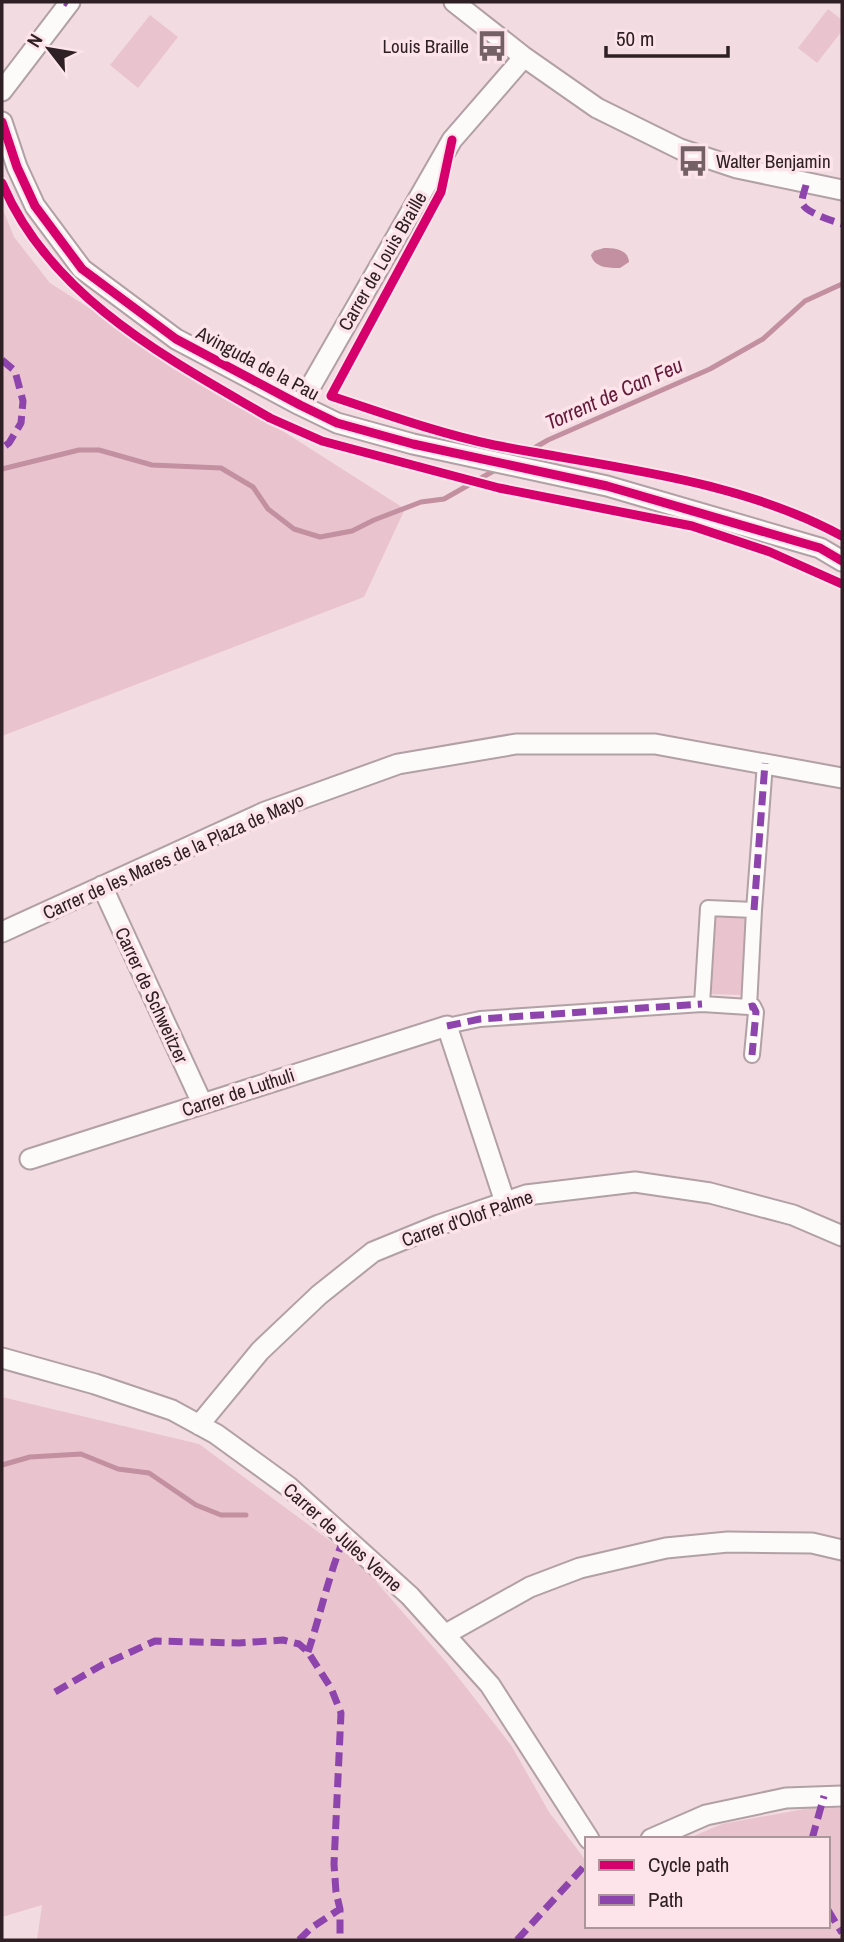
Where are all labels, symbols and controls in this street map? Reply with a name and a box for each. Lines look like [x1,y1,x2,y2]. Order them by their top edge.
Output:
north arrow [14,14,84,84]
scale bar [606,14,728,58]
text: 50 m [616,24,654,53]
text: N [20,29,48,52]
bus stop icon: Louis Braille [475,29,509,63]
place label: Louis Braille [382,33,469,59]
bus stop icon: Walter Benjamin [676,144,710,178]
place label: Walter Benjamin [716,148,831,174]
street label: Carrer de Louis Braille [332,187,432,335]
street label: Avinguda de la Pau [191,319,324,406]
water label: Torrent de Can Feu [541,350,687,437]
street label: Carrer de les Mares de la Plaza de Mayo [38,787,308,925]
street label: Carrer de Schweitzer [109,923,195,1068]
street label: Carrer de Luthuli [178,1062,298,1122]
street label: Carrer d'Olof Palme [398,1183,536,1253]
street label: Carrer de Jules Verne [278,1477,408,1597]
legend [585,1837,830,1928]
text: Cycle path [648,1850,729,1879]
text: Path [648,1885,683,1914]

